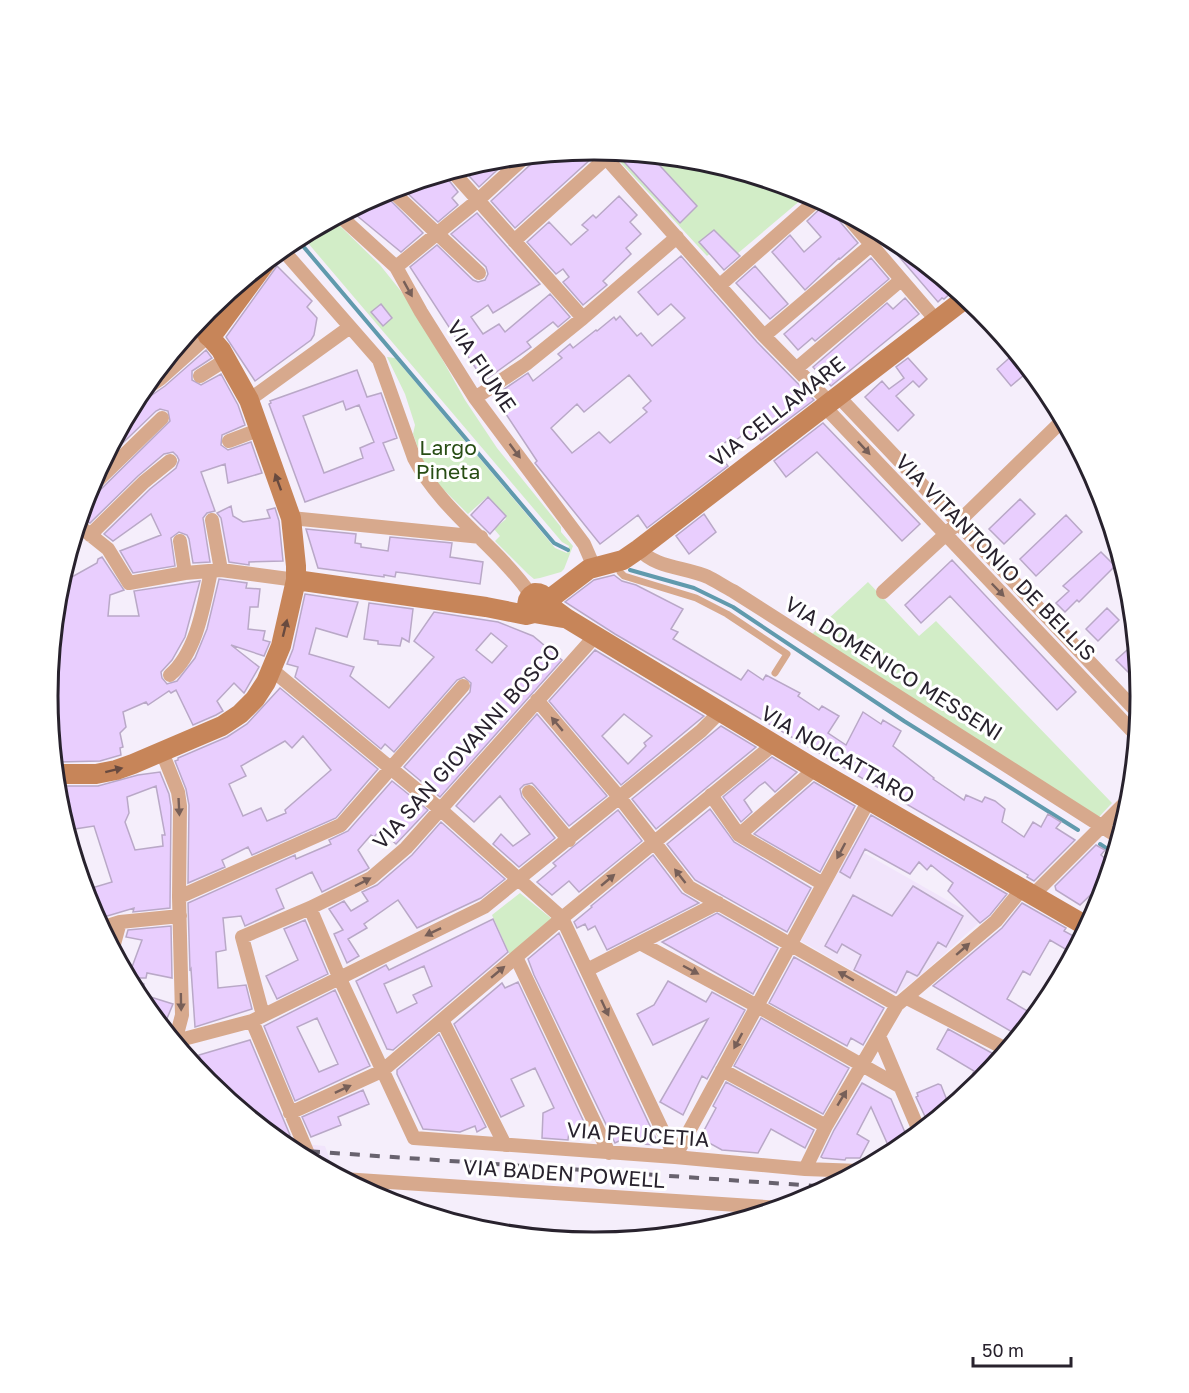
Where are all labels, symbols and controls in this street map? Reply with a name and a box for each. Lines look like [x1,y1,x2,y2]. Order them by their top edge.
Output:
one-way arrow [403,281,413,298]
street label: VIA FIUME [442,315,522,417]
street label: VIA CELLAMARE [704,350,850,472]
park label: Largo Pineta [416,434,480,484]
one-way arrow [857,441,871,456]
one-way arrow [509,443,521,459]
street label: VIA VITANTONIO DE BELLIS [890,448,1102,666]
one-way arrow [272,473,282,491]
one-way arrow [991,583,1005,598]
street label: VIA DOMENICO MESSENI [780,590,1008,746]
one-way arrow [281,619,291,638]
street label: VIA SAN GIOVANNI BOSCO [367,638,565,854]
street label: VIA NOICATTARO [756,699,920,809]
one-way arrow [551,716,564,732]
one-way arrow [104,764,123,774]
one-way arrow [174,798,184,817]
one-way arrow [836,843,846,860]
one-way arrow [674,868,687,884]
one-way arrow [600,875,615,887]
one-way arrow [354,877,371,887]
one-way arrow [425,928,442,937]
one-way arrow [955,943,971,956]
one-way arrow [683,965,700,975]
one-way arrow [490,966,505,979]
one-way arrow [837,971,854,981]
one-way arrow [176,993,186,1012]
one-way arrow [601,1000,610,1017]
one-way arrow [733,1033,743,1050]
one-way arrow [335,1084,352,1093]
one-way arrow [837,1090,848,1106]
street label: VIA PEUCETIA [566,1116,710,1152]
street label: VIA BADEN POWELL [462,1153,666,1193]
scale bar [973,1330,1070,1368]
text: 50 m [982,1339,1024,1361]

